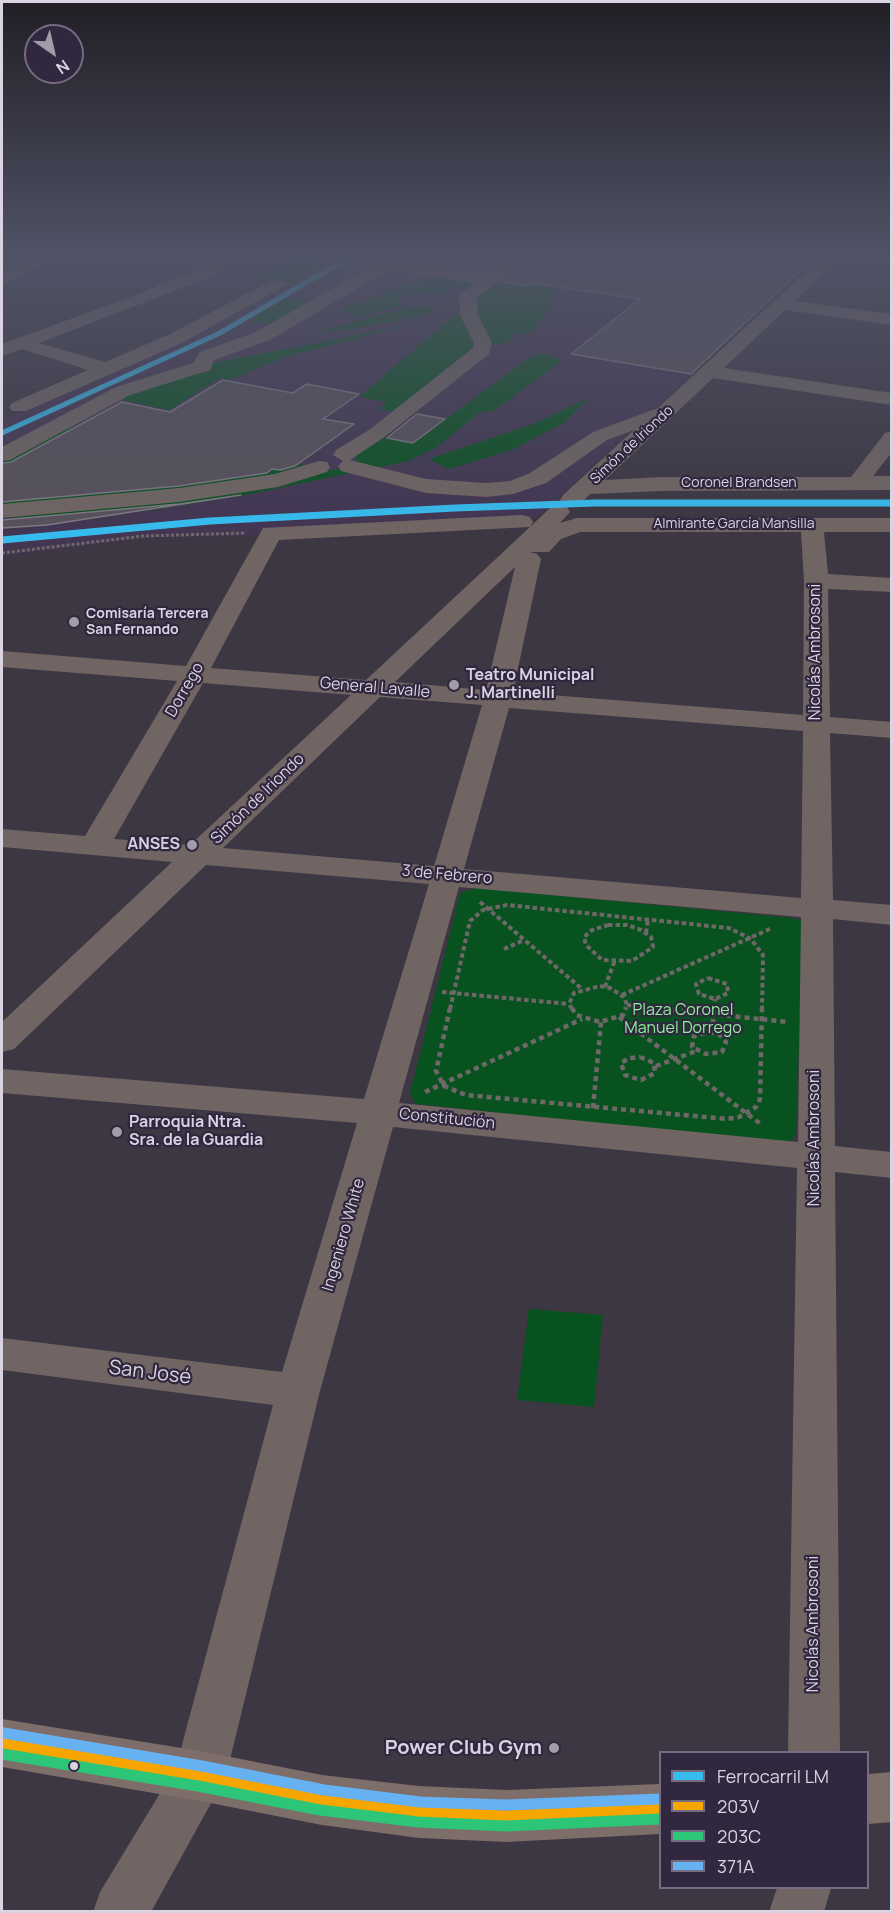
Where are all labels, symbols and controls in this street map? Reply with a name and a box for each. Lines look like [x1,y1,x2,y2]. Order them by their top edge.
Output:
north arrow [24,24,84,84]
text: N [52,55,74,80]
street label: Simón de Iriondo [587,402,677,488]
street label: Coronel Brandsen [681,475,797,491]
street label: Almirante García Mansilla [653,516,815,532]
street label: Nicolás Ambrosoni [806,584,826,720]
place label: Comisaría Tercera San Fernando [86,606,209,638]
marker: Comisaría Tercera San Fernando [67,615,81,629]
street label: Dorrego [162,659,208,721]
place label: Teatro Municipal J. Martinelli [466,666,595,704]
street label: General Lavalle [319,674,431,702]
marker: Teatro Municipal J. Martinelli [447,678,461,692]
street label: Simón de Iriondo [207,750,309,848]
place label: ANSES [127,835,180,855]
marker: ANSES [185,838,199,852]
street label: 3 de Febrero [401,861,493,889]
park label: Plaza Coronel Manuel Dorrego [624,1001,742,1039]
street label: Nicolás Ambrosoni [805,1070,825,1206]
street label: Constitución [398,1104,496,1134]
place label: Parroquia Ntra. Sra. de la Guardia [129,1113,263,1151]
marker: Parroquia Ntra. Sra. de la Guardia [110,1125,124,1139]
street label: Ingeniero White [319,1176,369,1294]
street label: San José [108,1356,192,1390]
street label: Nicolás Ambrosoni [804,1556,824,1692]
place label: Power Club Gym [385,1736,542,1760]
marker: Power Club Gym [547,1741,561,1755]
legend [659,1751,869,1889]
unlabelled marker [68,1760,80,1772]
text: Ferrocarril LM [717,1764,829,1788]
text: 203V [717,1794,759,1818]
text: 203C [717,1824,761,1848]
text: 371A [717,1854,754,1878]

